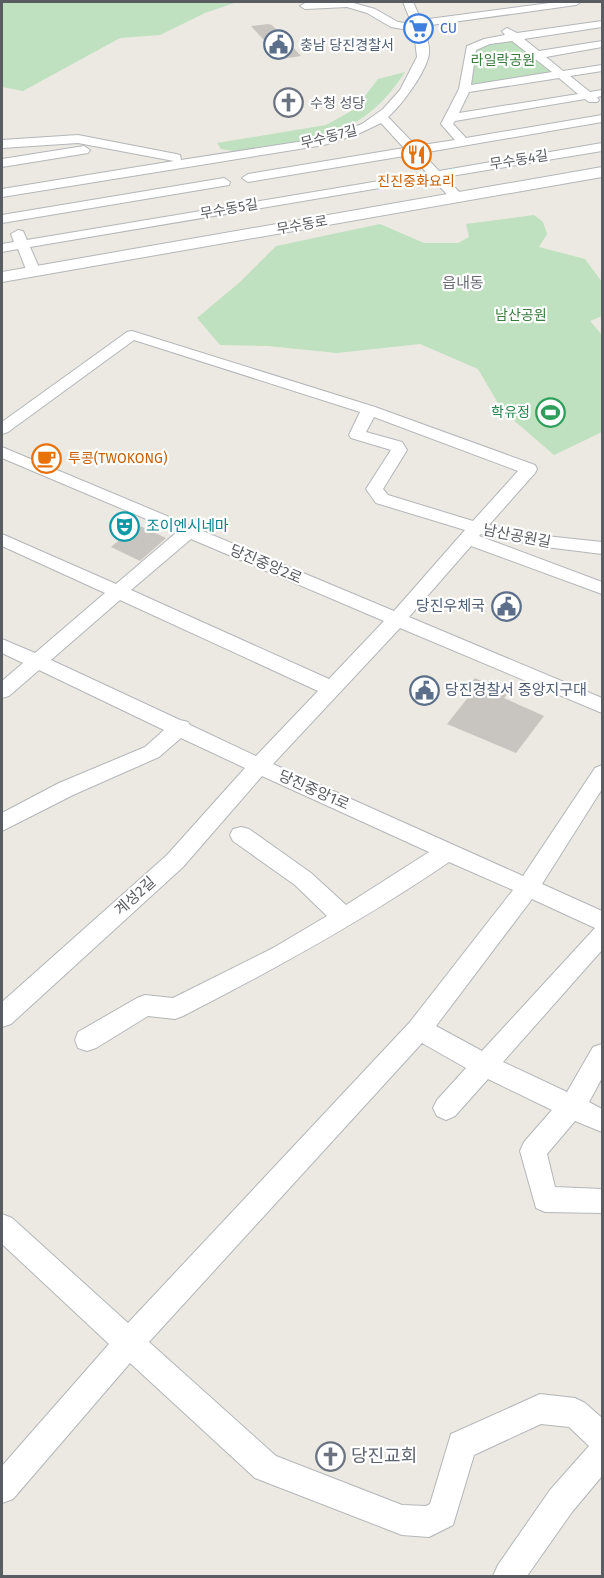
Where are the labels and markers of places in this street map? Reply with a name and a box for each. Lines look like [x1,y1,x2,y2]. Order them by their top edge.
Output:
supermarket icon: CU [403,12,435,44]
place label: CU [440,20,457,37]
public building icon: 충남 당진경찰서 [263,29,295,61]
place label: 충남 당진경찰서 [300,37,394,54]
church icon: 수청 성당 [273,87,305,119]
place label: 수청 성당 [310,95,365,112]
restaurant icon: 진진중화요리 [400,138,432,170]
place label: 진진중화요리 [377,173,455,190]
sports icon: 학유정 [535,396,567,428]
place label: 학유정 [491,404,530,421]
cafe icon: 투콩(TWOKONG) [31,442,63,474]
place label: 투콩(TWOKONG) [68,450,167,467]
theatre icon: 조이엔시네마 [109,510,141,542]
place label: 조이엔시네마 [146,517,229,535]
public building icon: 당진우체국 [490,590,522,622]
place label: 당진우체국 [416,597,485,615]
public building icon: 당진경찰서 중앙지구대 [408,674,440,706]
place label: 당진경찰서 중앙지구대 [445,681,587,699]
church icon: 당진교회 [314,1440,346,1472]
place label: 당진교회 [351,1445,417,1467]

